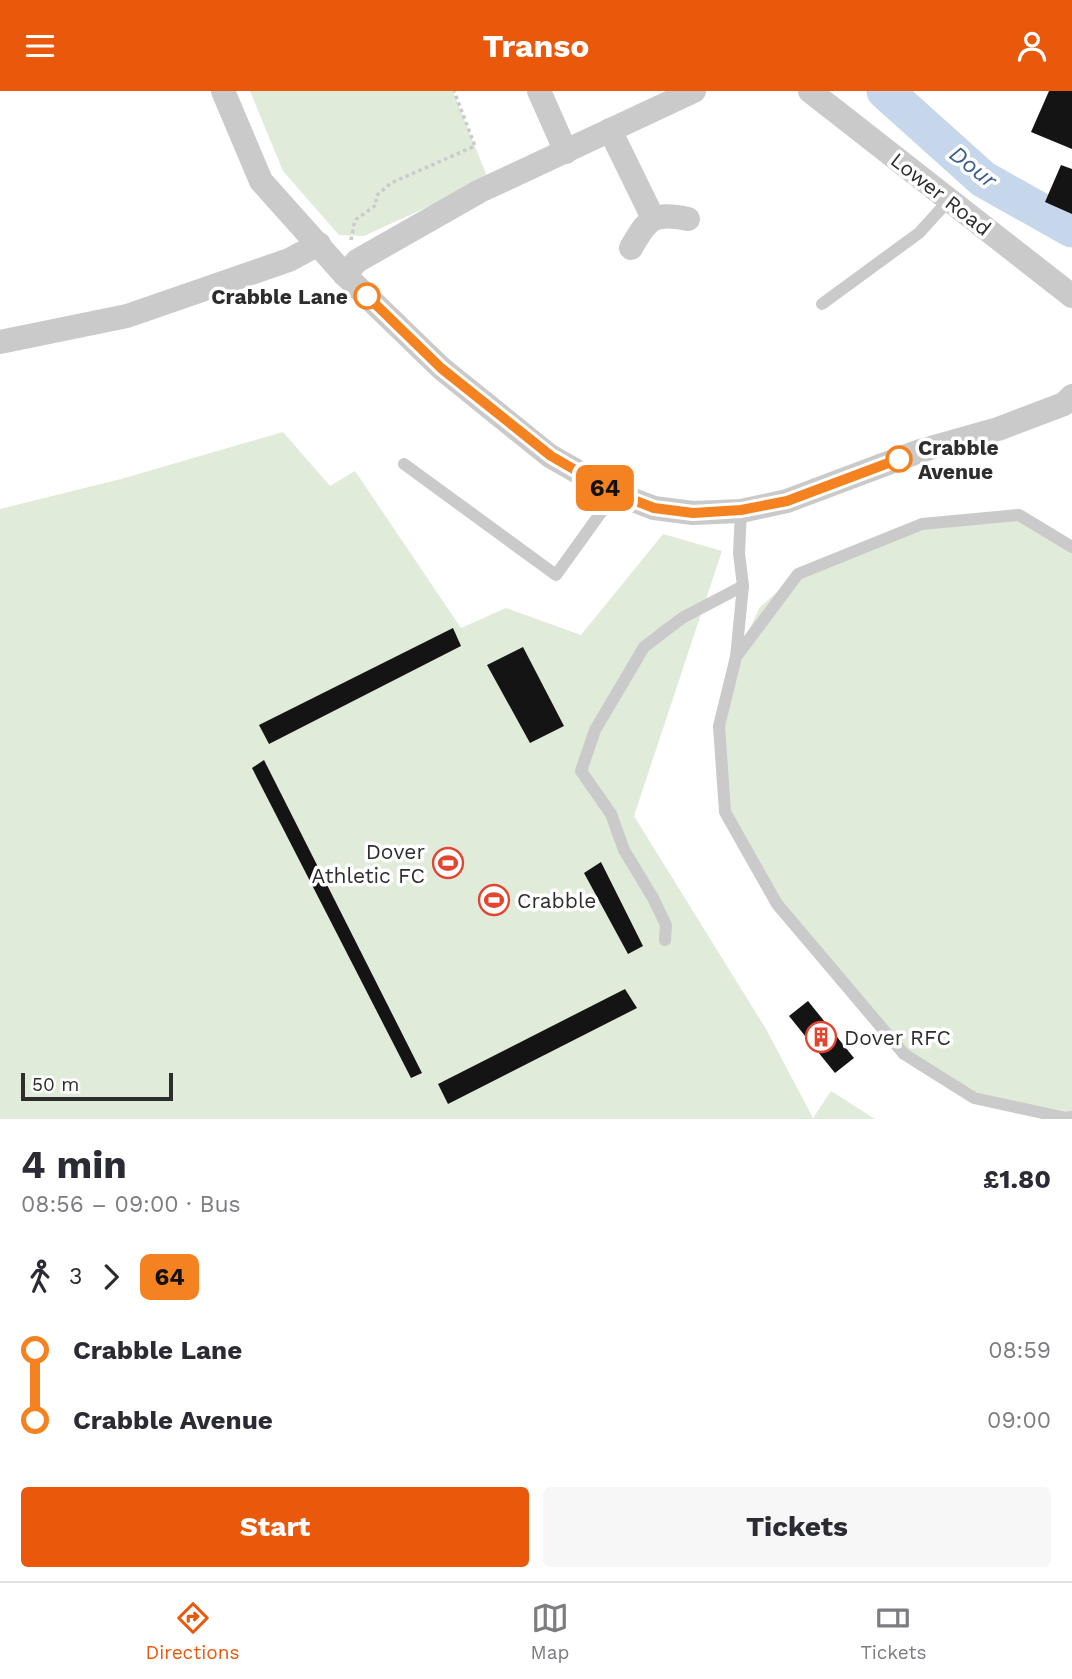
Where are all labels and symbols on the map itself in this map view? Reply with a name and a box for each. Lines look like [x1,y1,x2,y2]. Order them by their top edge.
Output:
water label: Dour [944,140,1003,194]
street label: Lower Road [886,147,996,241]
marker: Crabble Lane [354,283,380,309]
place label: Crabble Lane [211,284,348,309]
place label: Crabble Avenue [918,435,999,484]
marker: Crabble Avenue [886,446,912,472]
line badge: 64 [574,465,636,511]
place label: Dover Athletic FC [312,839,425,888]
sports icon: Dover Athletic FC [431,846,465,880]
sports icon: Crabble [477,883,511,917]
place label: Crabble [517,888,596,913]
building icon: Dover RFC [804,1020,838,1054]
place label: Dover RFC [844,1025,951,1050]
scale bar [21,1070,173,1102]

